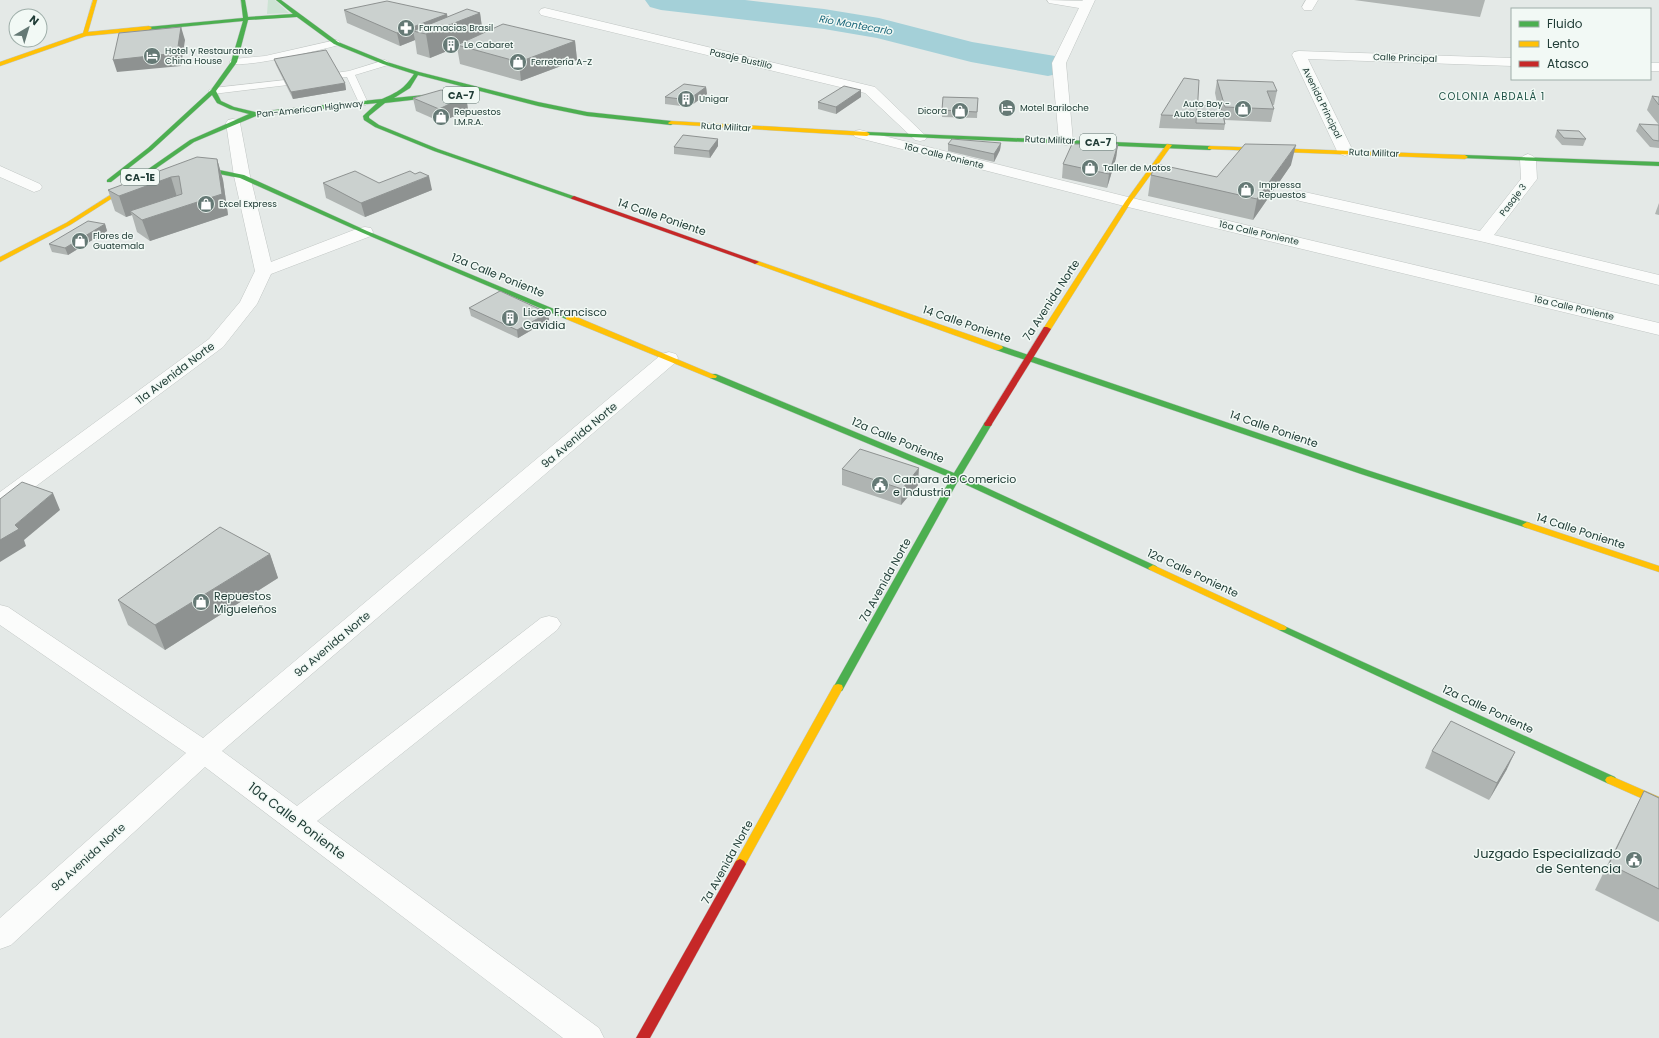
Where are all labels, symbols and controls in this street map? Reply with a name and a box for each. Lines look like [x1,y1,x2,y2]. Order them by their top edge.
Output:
north arrow [8,8,48,48]
legend [1511,8,1651,80]
text: N [26,11,42,29]
water label: Río Montecarlo [818,11,894,39]
text: Fluido [1547,15,1583,32]
pharmacy icon: Farmacias Brasil [396,18,416,38]
place label: Farmacias Brasil [419,22,493,34]
building icon: Le Cabaret [441,35,461,55]
text: Lento [1547,35,1580,52]
place label: Le Cabaret [464,39,513,51]
place label: Hotel y Restaurante China House [165,45,253,67]
hotel icon: Hotel y Restaurante China House [142,46,162,66]
street label: Pasaje Bustillo [708,46,774,72]
street label: Calle Principal [1373,51,1437,65]
shop icon: Ferretería A-Z [508,52,528,72]
text: Atasco [1547,55,1589,72]
place label: Ferretería A-Z [531,56,592,68]
street label: Avenida Principal [1300,65,1344,141]
road number: CA-7 [443,87,479,103]
building icon: Unigar [676,89,696,109]
district label: COLONIA ABDALÁ 1 [1439,89,1545,104]
place label: Unigar [699,93,729,105]
street label: Pan-American Highway [256,97,364,121]
hotel icon: Motel Bariloche [997,98,1017,118]
place label: Auto Boy - Auto Estereo [1174,98,1230,120]
shop icon: Auto Boy - Auto Estereo [1233,99,1253,119]
shop icon: Dicora [950,101,970,121]
place label: Motel Bariloche [1020,102,1089,114]
place label: Dicora [918,105,947,117]
place label: Repuestos I.M.R.A. [454,106,501,128]
shop icon: Repuestos I.M.R.A. [431,107,451,127]
street label: Ruta Militar [701,120,752,134]
street label: Ruta Militar [1025,133,1076,147]
road number: CA-7 [1080,134,1116,150]
street label: 16a Calle Poniente [903,140,985,172]
street label: Ruta Militar [1349,146,1400,160]
shop icon: Taller de Motos [1080,158,1100,178]
place label: Taller de Motos [1103,162,1171,174]
road number: CA-1E [121,169,159,185]
place label: Impressa Repuestos [1259,179,1306,201]
shop icon: Impressa Repuestos [1236,180,1256,200]
street label: Pasaje 3 [1497,181,1529,219]
shop icon: Excel Express [196,194,216,214]
street label: 14 Calle Poniente [616,194,708,240]
place label: Excel Express [219,198,277,210]
street label: 16a Calle Poniente [1218,218,1301,248]
place label: Flores de Guatemala [93,230,144,252]
shop icon: Flores de Guatemala [70,231,90,251]
street label: 12a Calle Poniente [449,249,547,301]
street label: 7a Avenida Norte [1019,256,1083,344]
street label: 16a Calle Poniente [1533,293,1616,323]
street label: 14 Calle Poniente [921,301,1013,347]
place label: Liceo Francisco Gavidia [523,304,607,333]
building icon: Liceo Francisco Gavidia [500,308,520,328]
street label: 11a Avenida Norte [132,338,218,408]
street label: 9a Avenida Norte [537,398,621,472]
street label: 14 Calle Poniente [1228,406,1320,452]
street label: 12a Calle Poniente [849,413,947,467]
place label: Camara de Comericio e Industria [893,471,1016,500]
public building icon: Camara de Comericio e Industria [870,475,890,495]
street label: 14 Calle Poniente [1535,509,1628,553]
street label: 7a Avenida Norte [855,535,915,625]
street label: 12a Calle Poniente [1145,545,1241,601]
place label: Repuestos Migueleños [214,588,277,617]
shop icon: Repuestos Migueleños [191,592,211,612]
street label: 9a Avenida Norte [290,607,374,681]
street label: 12a Calle Poniente [1440,681,1536,737]
street label: 10a Calle Poniente [244,778,350,864]
street label: 7a Avenida Norte [697,817,757,907]
street label: 9a Avenida Norte [47,819,129,895]
place label: Juzgado Especializado de Sentencia [1473,844,1621,878]
public building icon: Juzgado Especializado de Sentencia [1624,850,1644,870]

